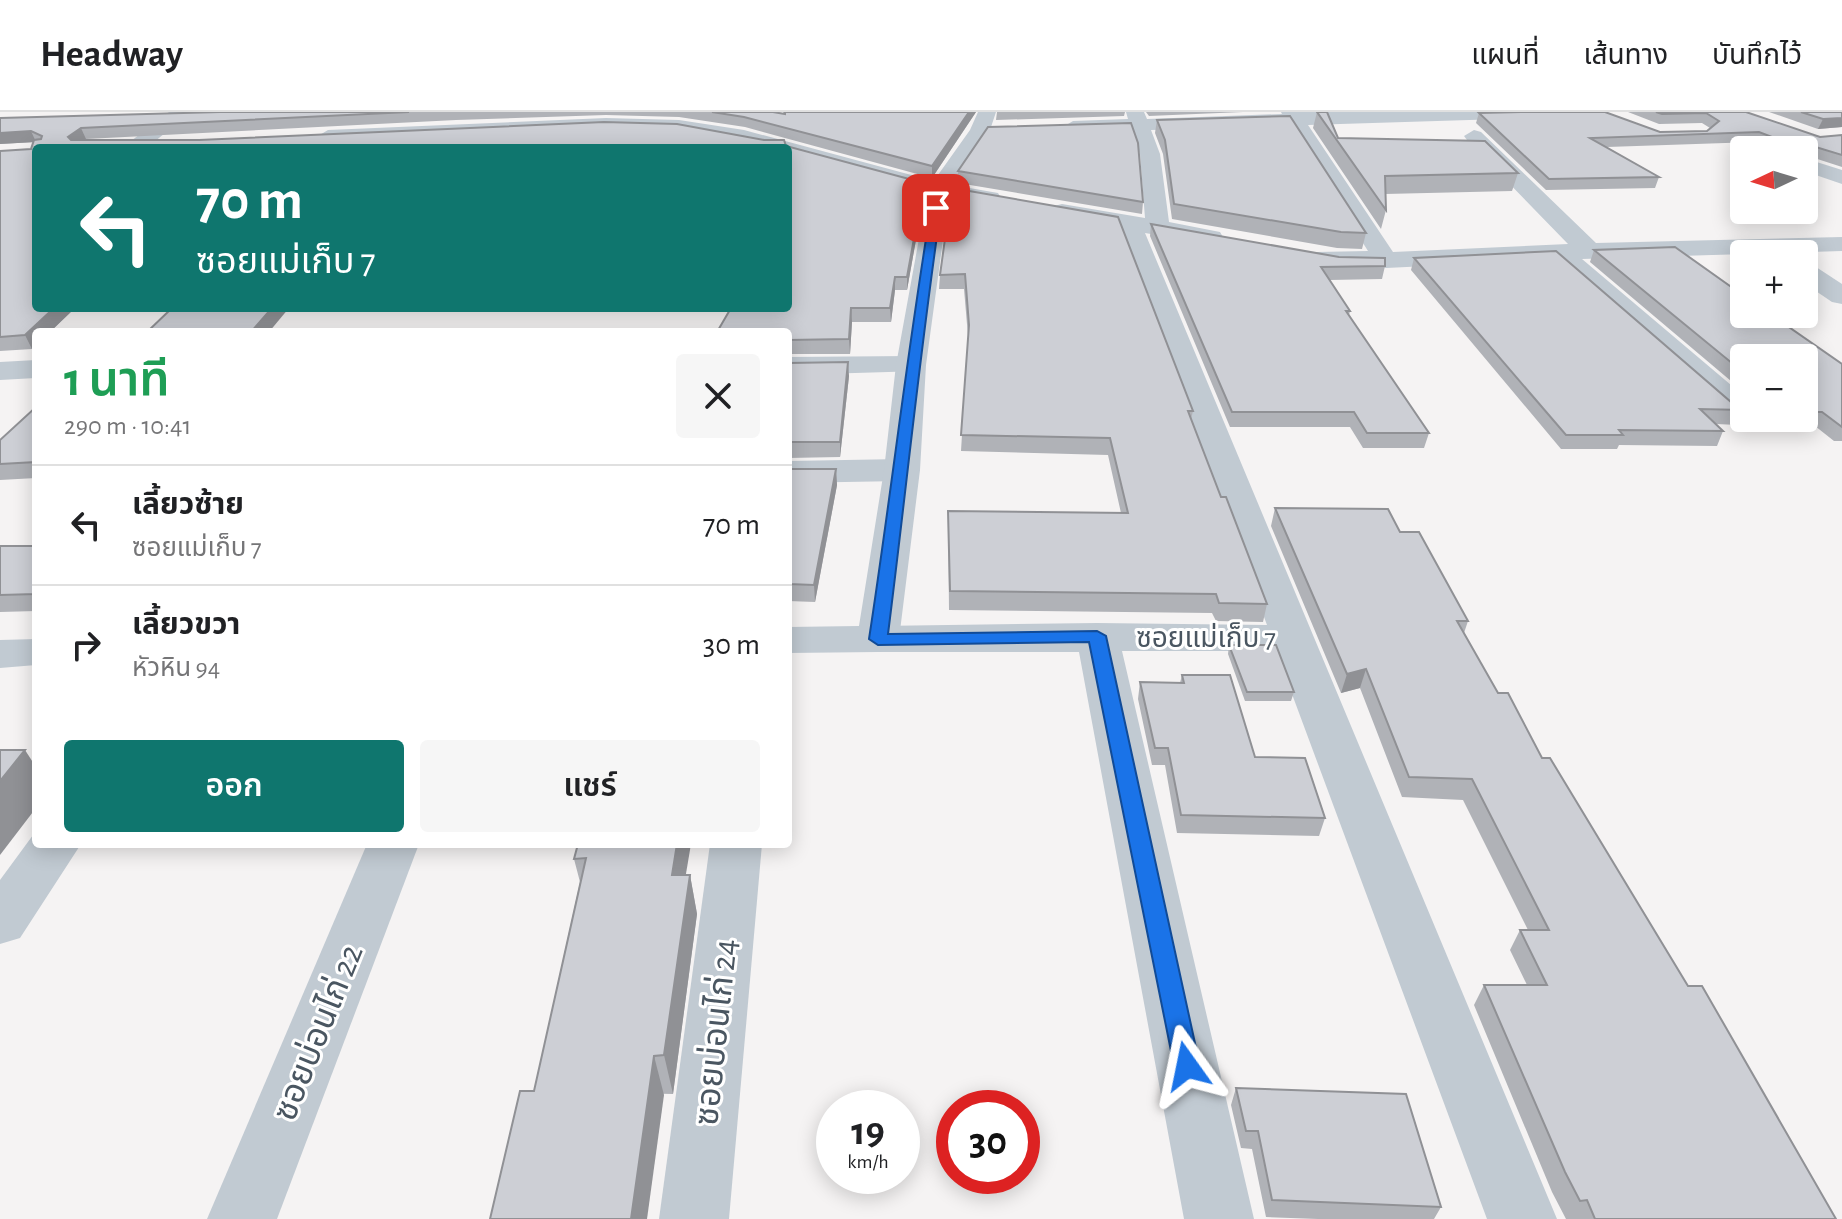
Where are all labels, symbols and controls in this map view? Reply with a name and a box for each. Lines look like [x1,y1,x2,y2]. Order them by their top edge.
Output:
text: Headway [40,36,183,74]
text: แผนที่ [1471,42,1539,70]
text: เส้นทาง [1583,42,1668,70]
text: บันทึกไว้ [1712,42,1802,70]
north arrow [1730,136,1818,224]
map controls [1730,136,1818,432]
text: 70 m [196,173,303,229]
pin [902,174,970,242]
icon: left [64,176,168,280]
icon: arrive [914,186,958,230]
button: + [1730,240,1818,328]
text: ซอยแม่เก็บ 7 [196,244,376,280]
button: − [1730,344,1818,432]
button: close [676,354,760,438]
text: 1 นาที [64,357,170,405]
text: 290 m · 10:41 [64,413,191,439]
text: เลี้ยวซ้าย [132,490,244,520]
icon: left [64,503,108,547]
text: 70 m [703,510,760,540]
text: ซอยแม่เก็บ 7 [132,535,262,561]
text: เลี้ยวขวา [132,610,240,640]
street label: ซอยแม่เก็บ 7 [1136,622,1276,653]
icon: right [64,623,108,667]
text: 30 m [703,630,760,660]
text: หัวหิน 94 [132,655,220,681]
button: ออก [64,740,404,832]
button: แชร์ [420,740,760,832]
street label: ซอยบ่อนไก่ 24 [687,937,744,1127]
street label: ซอยบ่อนไก่ 22 [265,939,370,1126]
position arrow [1145,1024,1229,1108]
speed limit sign: 30 [936,1090,1040,1194]
text: 19 [851,1112,885,1152]
text: km/h [847,1152,889,1172]

